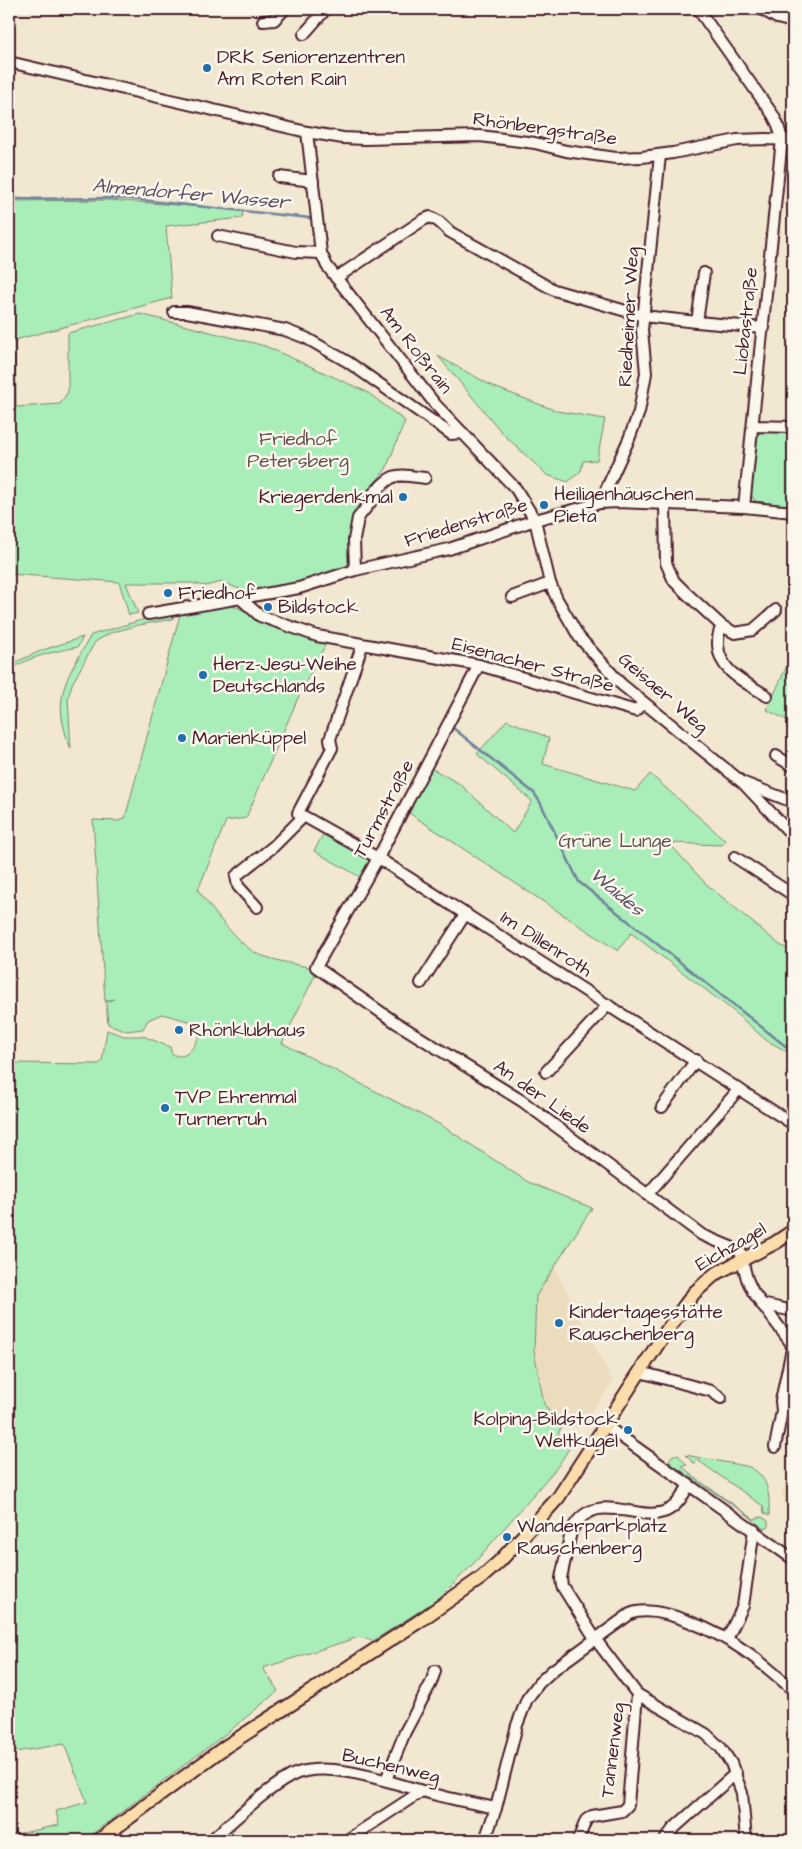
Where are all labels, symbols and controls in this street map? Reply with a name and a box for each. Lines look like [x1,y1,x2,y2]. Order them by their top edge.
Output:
place label: DRK Seniorenzentren Am Roten Rain [217,44,405,93]
marker: DRK Seniorenzentren Am Roten Rain [201,62,213,74]
street label: Rhönbergstraße [471,106,619,153]
water label: Almendorfer Wasser [91,171,293,217]
street label: Riedheimer Weg [612,246,647,388]
street label: Liobastraße [727,266,765,376]
street label: Am Roßrain [373,300,459,400]
park label: Friedhof Petersberg [247,426,349,476]
place label: Heiligenhäuschen Pieta [554,481,694,530]
place label: Kriegerdenkmal [259,484,393,512]
marker: Kriegerdenkmal [397,491,409,503]
street label: Friedenstraße [401,491,531,555]
marker: Heiligenhäuschen Pieta [538,499,550,511]
place label: Friedhof [178,580,257,607]
marker: Friedhof [162,587,174,599]
place label: Bildstock [278,594,359,621]
marker: Bildstock [262,601,274,613]
street label: Eisenacher Straße [449,630,617,700]
street label: Geisaer Weg [611,646,714,741]
place label: Herz-Jesu-Weihe Deutschlands [213,651,357,700]
marker: Herz-Jesu-Weihe Deutschlands [197,669,209,681]
place label: Marienküppel [192,725,306,752]
marker: Marienküppel [176,732,188,744]
street label: Turmstraße [347,755,421,863]
park label: Grüne Lunge [558,828,672,856]
water label: Waides [584,861,651,924]
street label: Im Dillenroth [495,904,598,984]
place label: Rhönklubhaus [189,1017,305,1044]
marker: Rhönklubhaus [173,1024,185,1036]
street label: An der Liede [488,1053,596,1141]
place label: TVP Ehrenmal Turnerruh [175,1084,297,1133]
marker: TVP Ehrenmal Turnerruh [159,1102,171,1114]
street label: Eichzagel [691,1216,772,1279]
place label: Kindertagesstätte Rauschenberg [569,1299,723,1349]
marker: Kindertagesstätte Rauschenberg [553,1317,565,1329]
place label: Kolping-Bildstock Weltkugel [473,1406,618,1456]
marker: Kolping-Bildstock Weltkugel [622,1424,634,1436]
place label: Wanderparkplatz Rauschenberg [517,1513,668,1563]
marker: Wanderparkplatz Rauschenberg [501,1531,513,1543]
street label: Tannenweg [594,1701,633,1799]
street label: Buchenweg [339,1742,443,1791]

